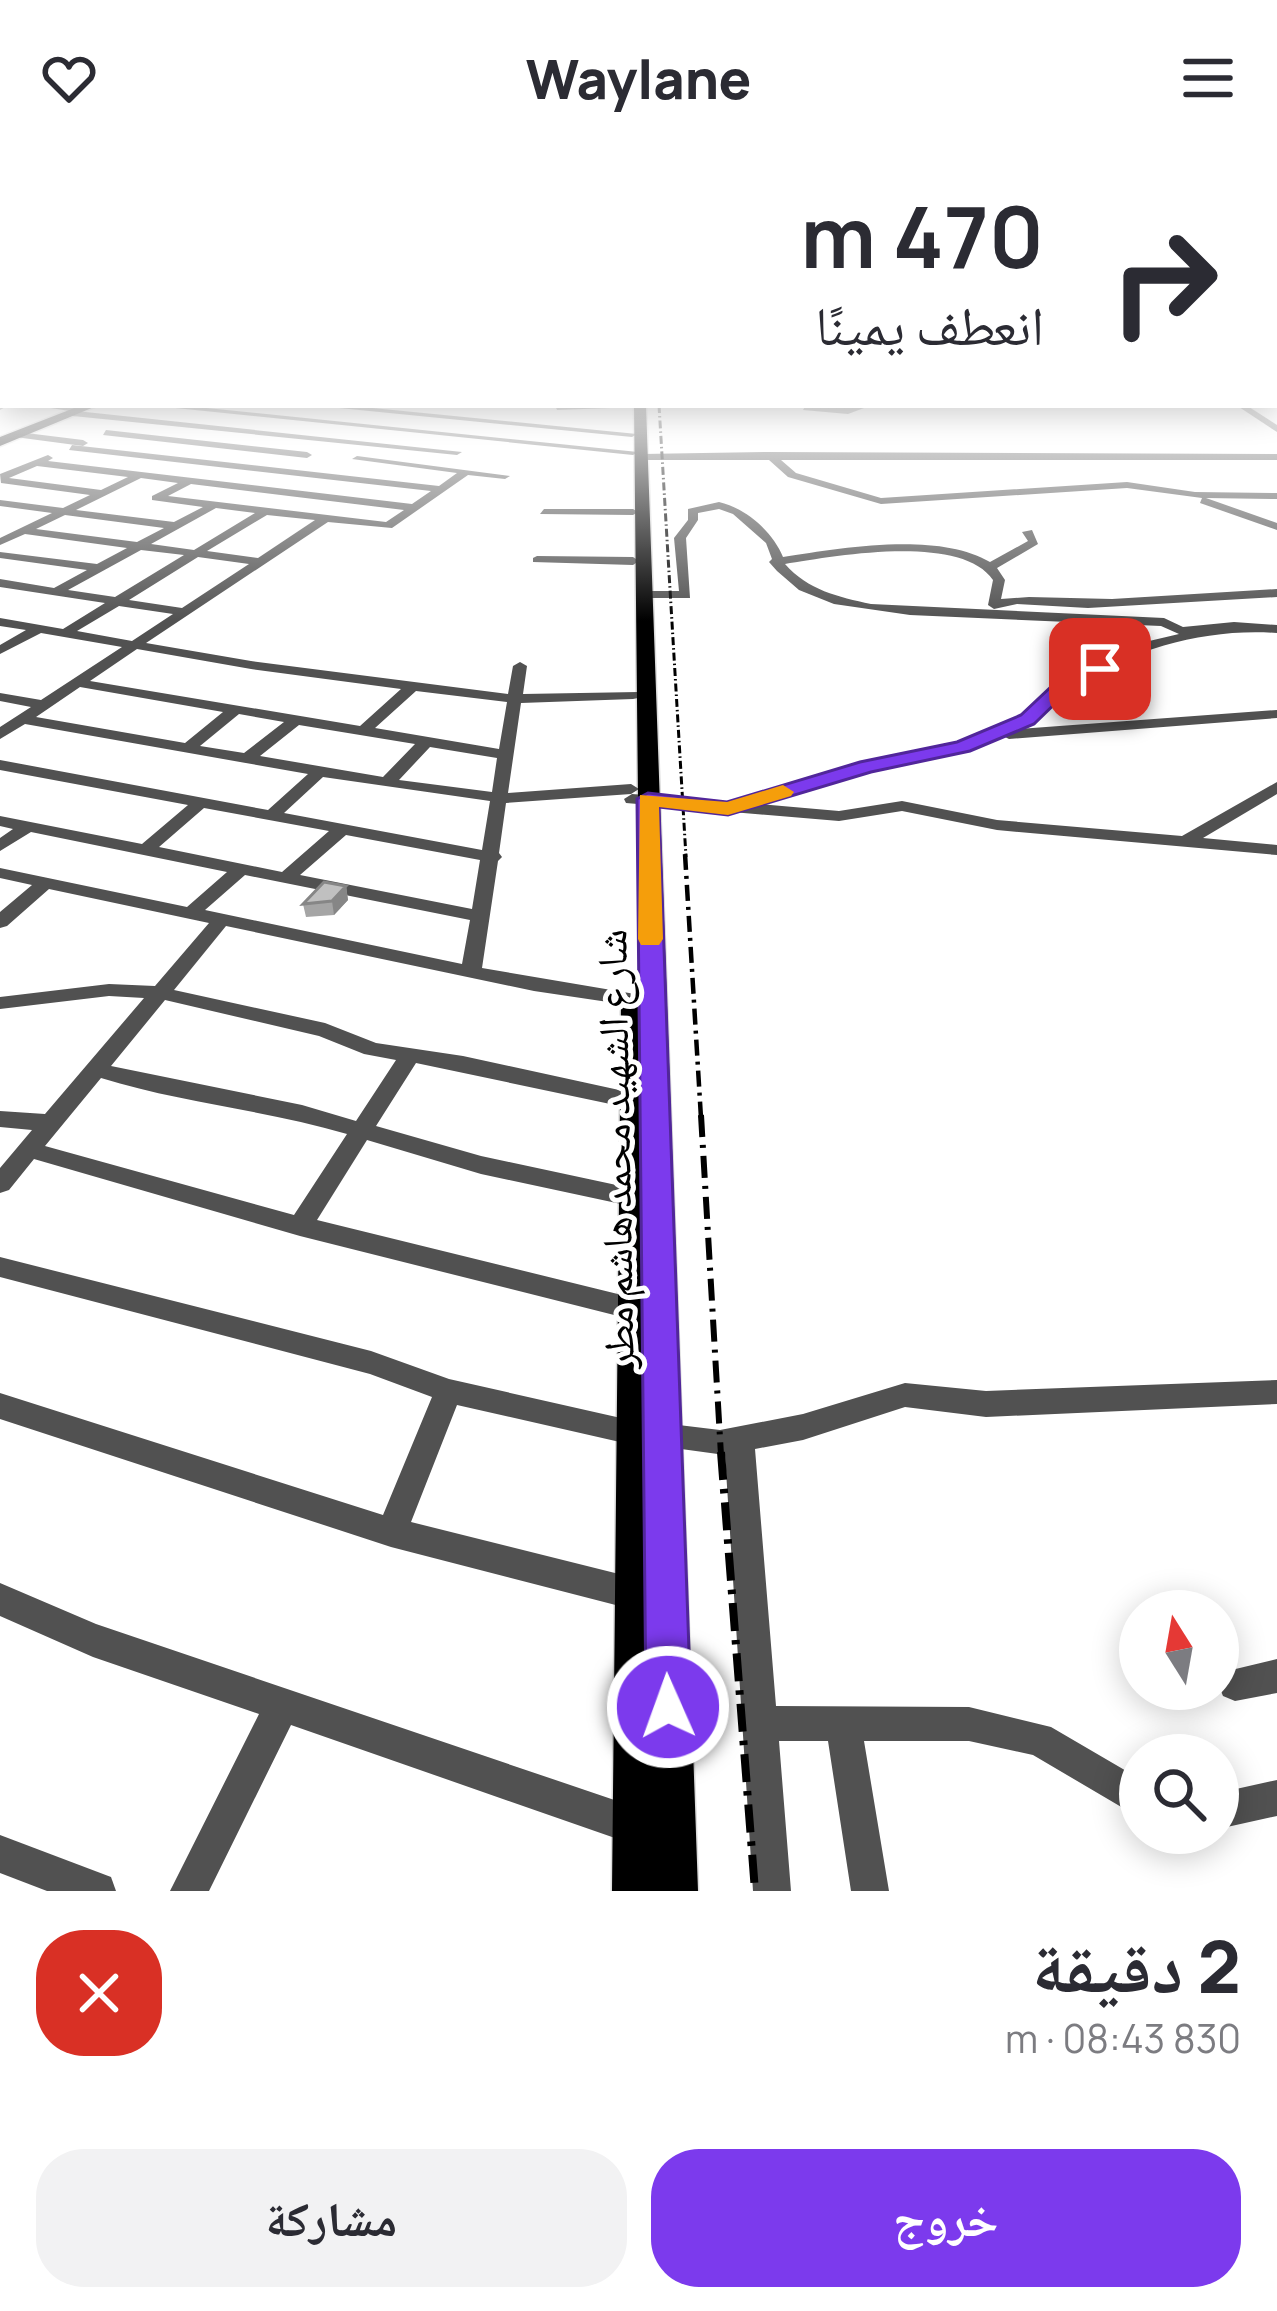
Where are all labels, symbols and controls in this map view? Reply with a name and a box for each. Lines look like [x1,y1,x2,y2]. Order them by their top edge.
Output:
text: Waylane [526,41,751,115]
icon: heart [36,45,102,111]
icon: menu [1175,45,1241,111]
text: 470 m [800,178,1044,293]
icon: right [1086,204,1242,360]
text: انعطف يمينًا [815,287,1044,361]
pin [1049,618,1151,720]
icon: arrive [1067,636,1133,702]
street label: شارع الشهيد محمد هاشم مطر [581,929,647,1370]
north arrow [1119,1590,1239,1710]
map controls [1119,1590,1239,1854]
position arrow [605,1644,731,1770]
button: search [1119,1734,1239,1854]
text: 2 دقيقة [1032,1916,1241,2015]
button: close [36,1930,162,2056]
text: 830 m · 08:43 [1005,2011,1241,2065]
button: مشاركة [36,2149,627,2287]
button: خروج [651,2149,1241,2287]

